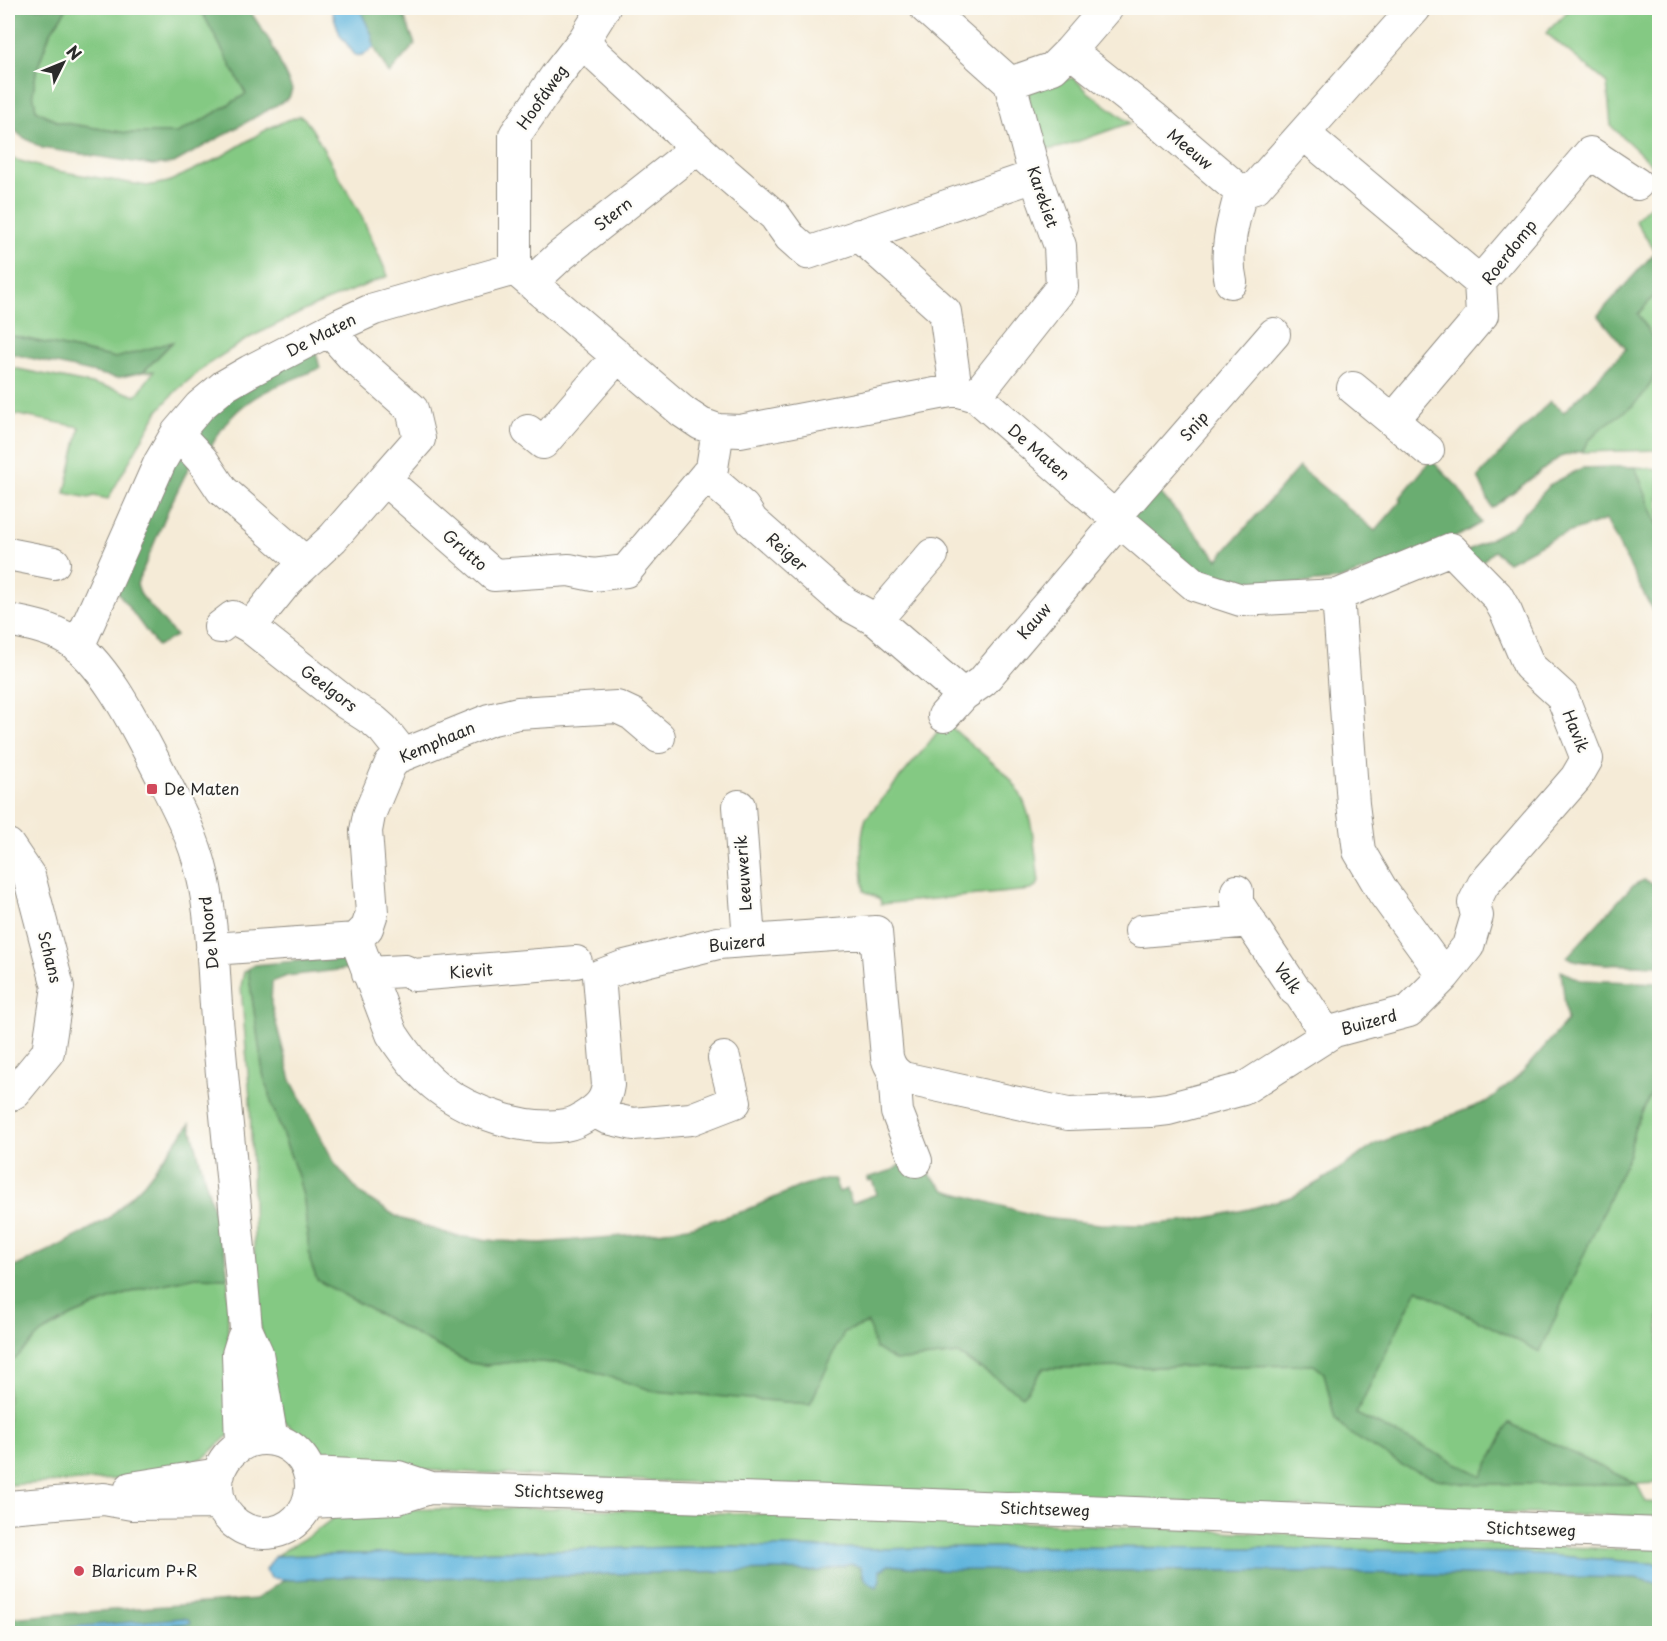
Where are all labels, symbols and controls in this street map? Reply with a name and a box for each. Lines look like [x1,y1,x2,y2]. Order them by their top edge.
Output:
north arrow [33,33,93,93]
text: N [62,39,88,65]
street label: Hoofdweg [510,59,572,134]
street label: Meeuw [1163,122,1219,175]
street label: Karekiet [1022,163,1066,231]
street label: Stern [588,191,636,236]
street label: Roerdomp [1475,213,1542,289]
street label: De Maten [282,306,360,362]
street label: Snip [1173,405,1213,446]
street label: De Maten [1003,417,1076,485]
street label: Grutto [438,523,494,576]
street label: Reiger [762,526,814,577]
street label: Kauw [1011,596,1056,644]
street label: Geelgors [296,658,363,717]
street label: Havik [1557,706,1596,756]
street label: Kemphaan [395,714,478,768]
place label: De Maten [164,776,239,800]
marker: De Maten [145,782,159,796]
street label: Leeuwerik [727,834,757,912]
street label: De Noord [192,895,224,971]
street label: Buizerd [707,927,767,957]
street label: Schans [33,928,69,985]
street label: Kievit [448,956,494,984]
street label: Valk [1269,957,1309,998]
street label: Buizerd [1338,1002,1399,1040]
street label: Stichtseweg [513,1477,605,1505]
street label: Stichtseweg [999,1494,1091,1522]
street label: Stichtseweg [1485,1514,1577,1542]
place label: Blaricum P+R [91,1558,198,1582]
marker: Blaricum P+R [72,1564,86,1578]

